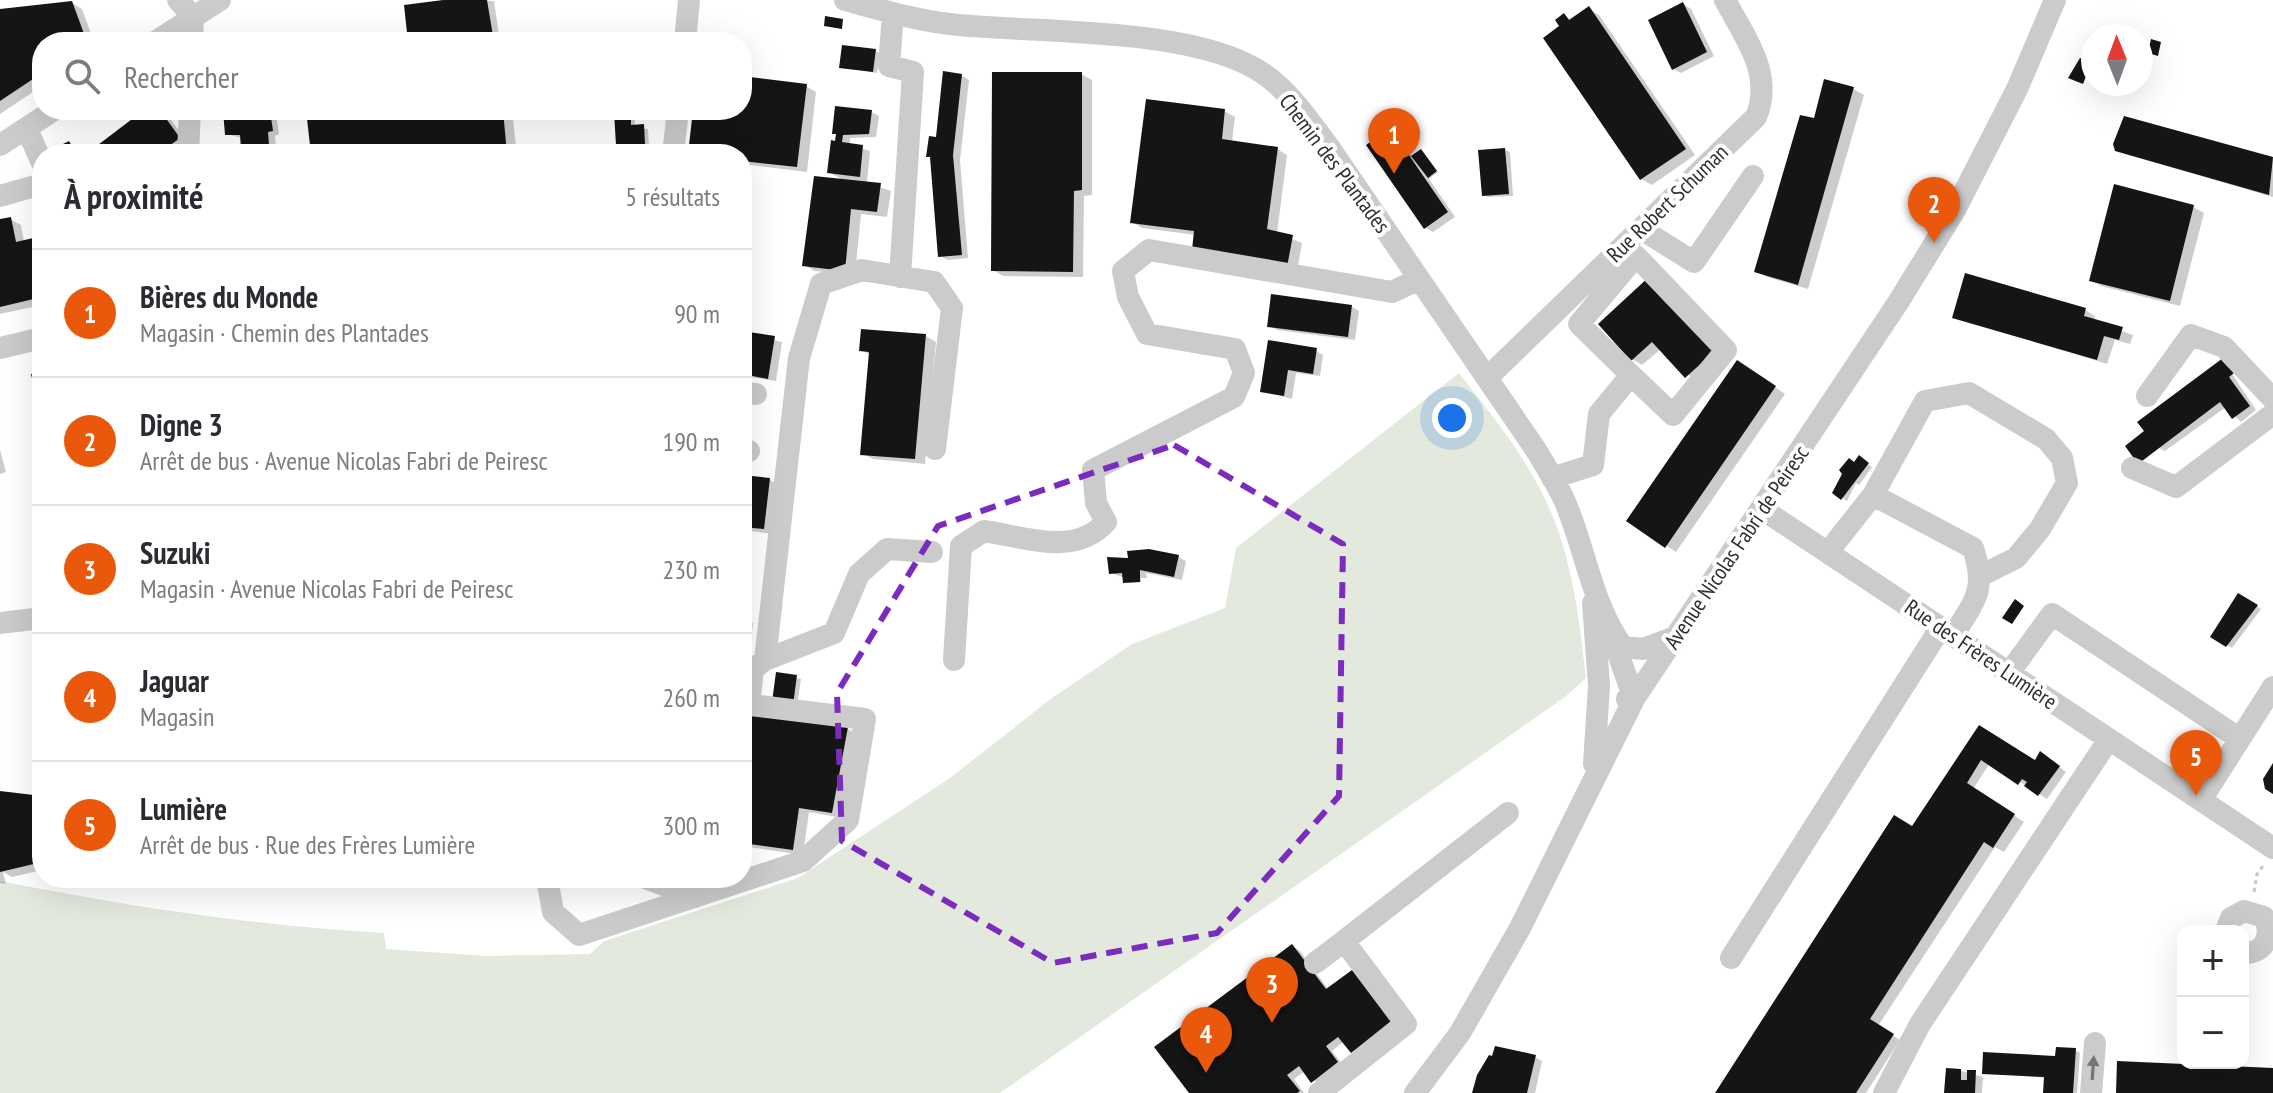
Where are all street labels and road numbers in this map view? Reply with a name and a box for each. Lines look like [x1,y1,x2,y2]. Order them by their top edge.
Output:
street label: Chemin des Plantades [1273,88,1397,238]
street label: Rue Robert Schuman [1600,138,1734,268]
street label: Avenue Nicolas Fabri de Peiresc [1657,440,1815,654]
street label: Rue des Frères Lumière [1900,593,2062,715]

